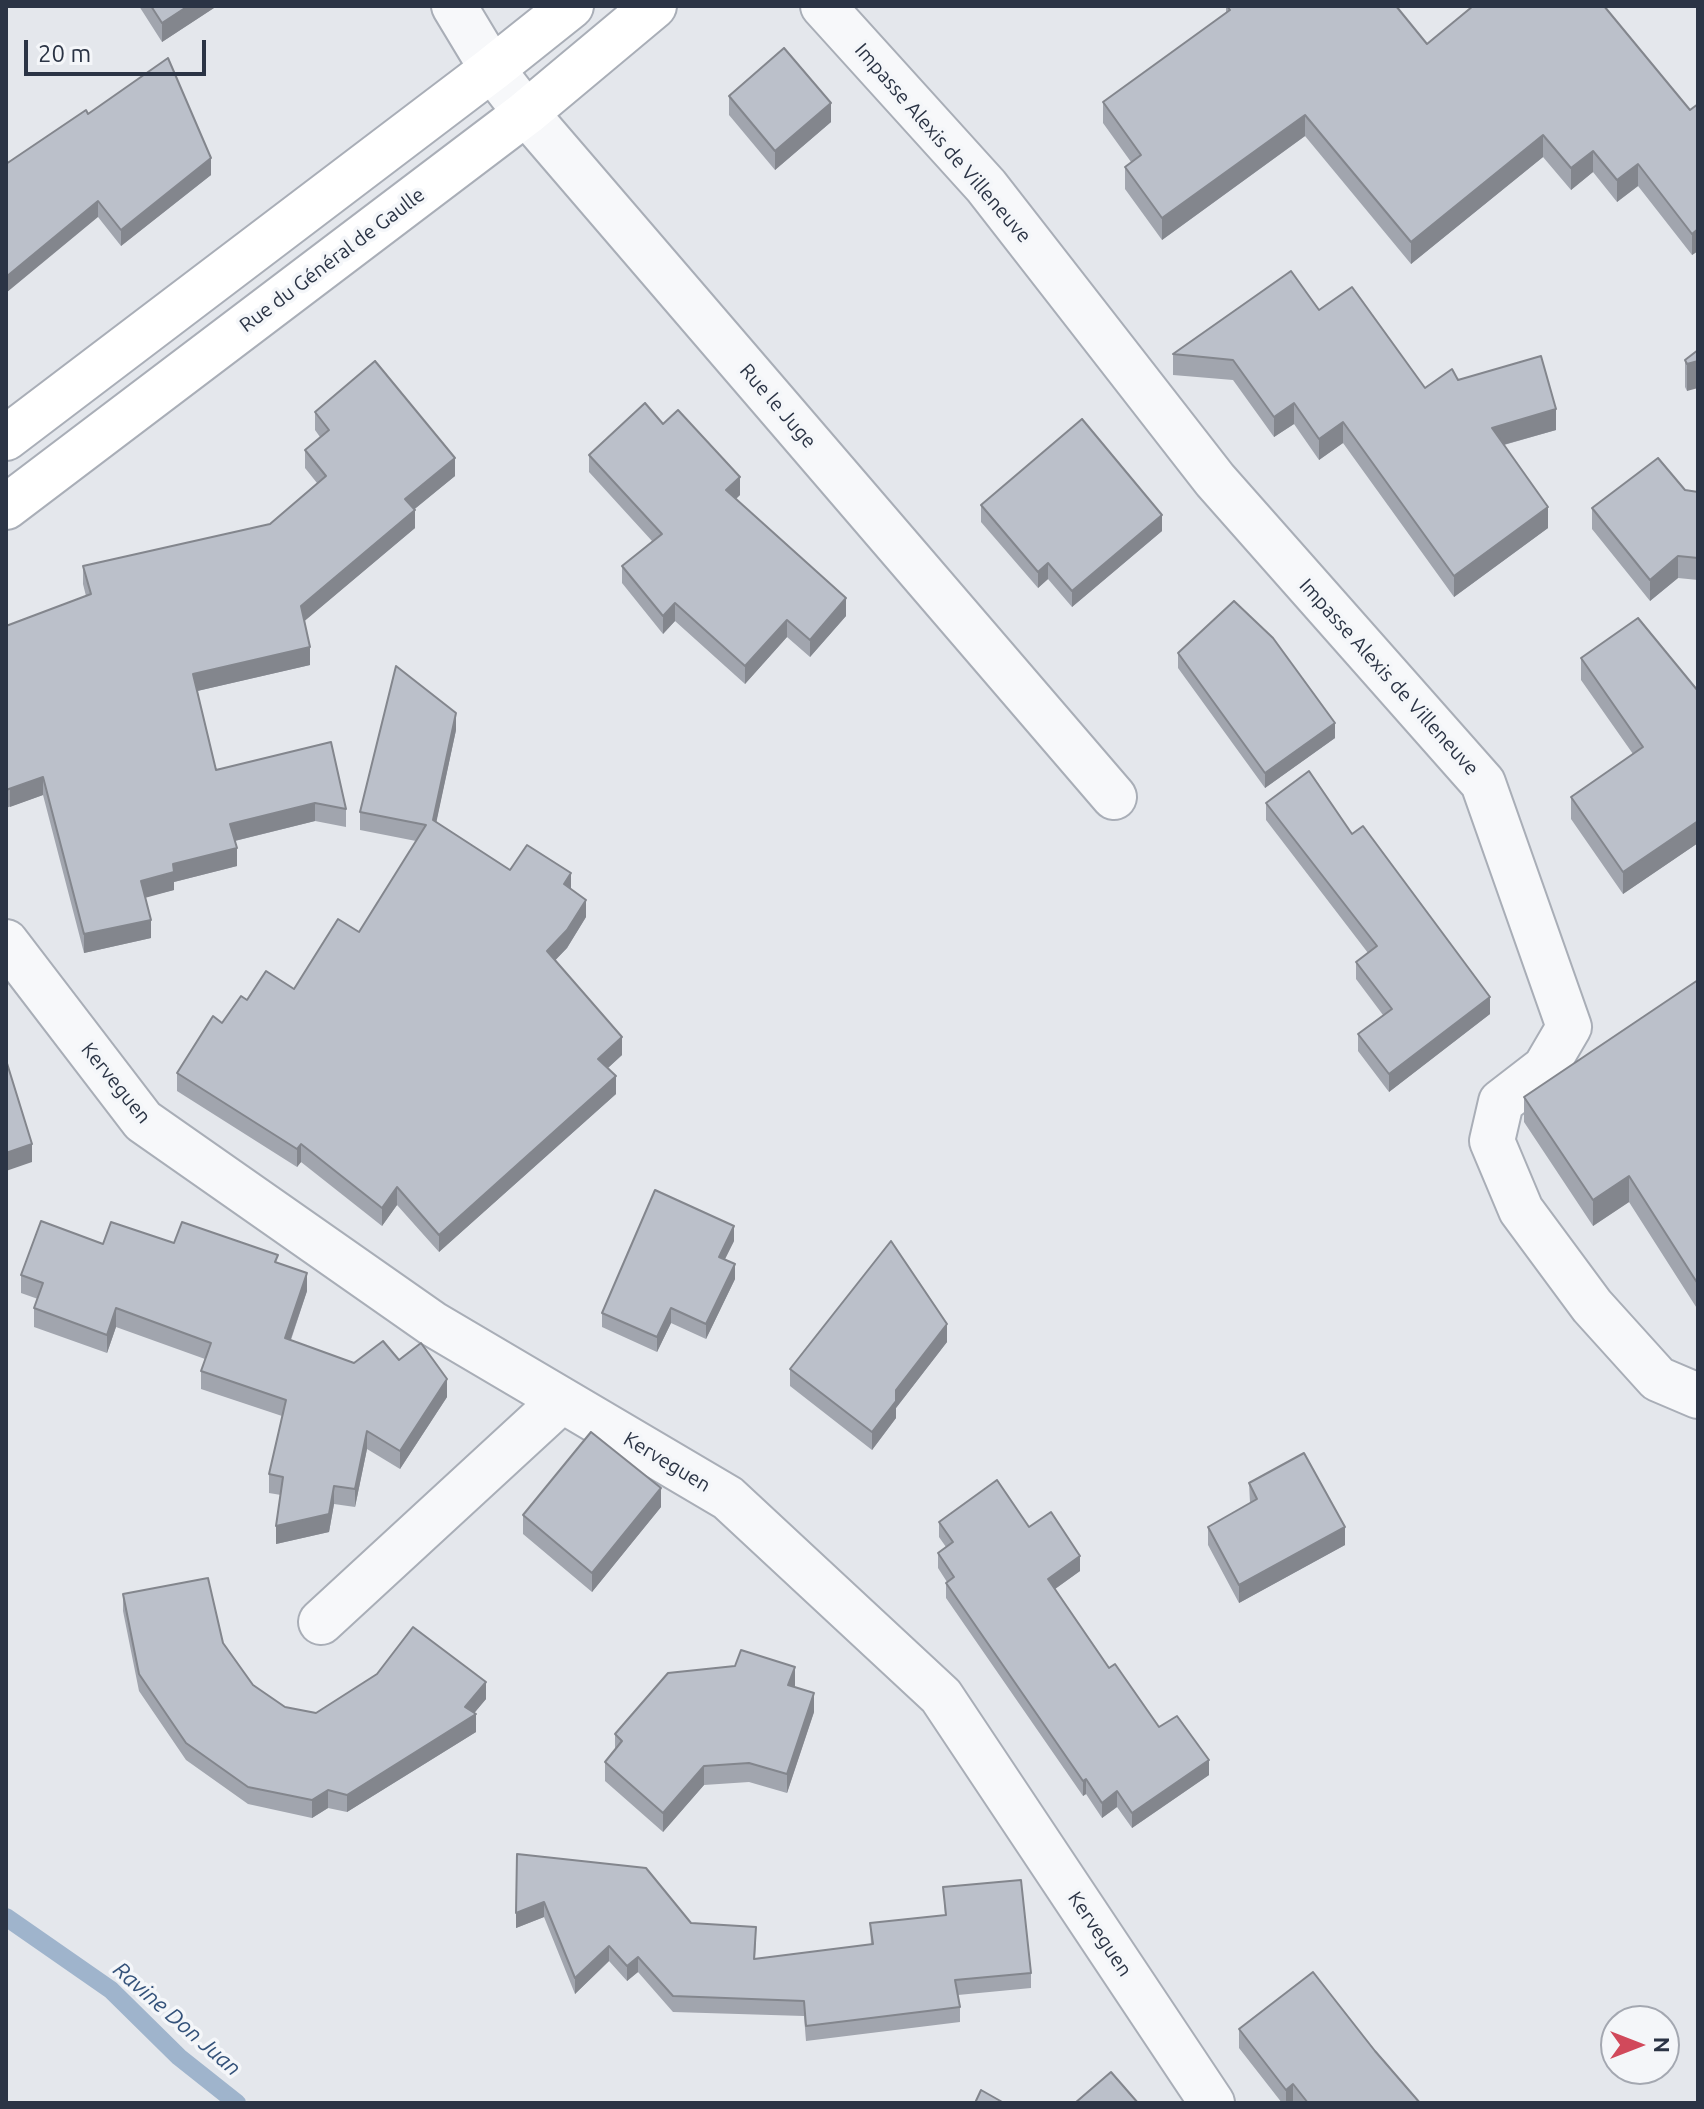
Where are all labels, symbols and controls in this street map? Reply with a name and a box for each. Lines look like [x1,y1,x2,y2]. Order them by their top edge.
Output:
scale bar [28,24,210,74]
street label: Impasse Alexis de Villeneuve [850,38,1036,248]
text: 20 m [38,40,91,67]
street label: Rue du Général de Gaulle [235,183,429,337]
street label: Rue le Juge [735,359,821,453]
street label: Impasse Alexis de Villeneuve [1294,574,1484,780]
street label: Kerveguen [76,1038,156,1128]
street label: Kerveguen [619,1427,715,1497]
street label: Kerveguen [1063,1887,1137,1981]
water label: Ravine Don Juan [108,1956,246,2082]
north arrow [1600,2005,1680,2085]
text: N [1650,2037,1675,2053]

